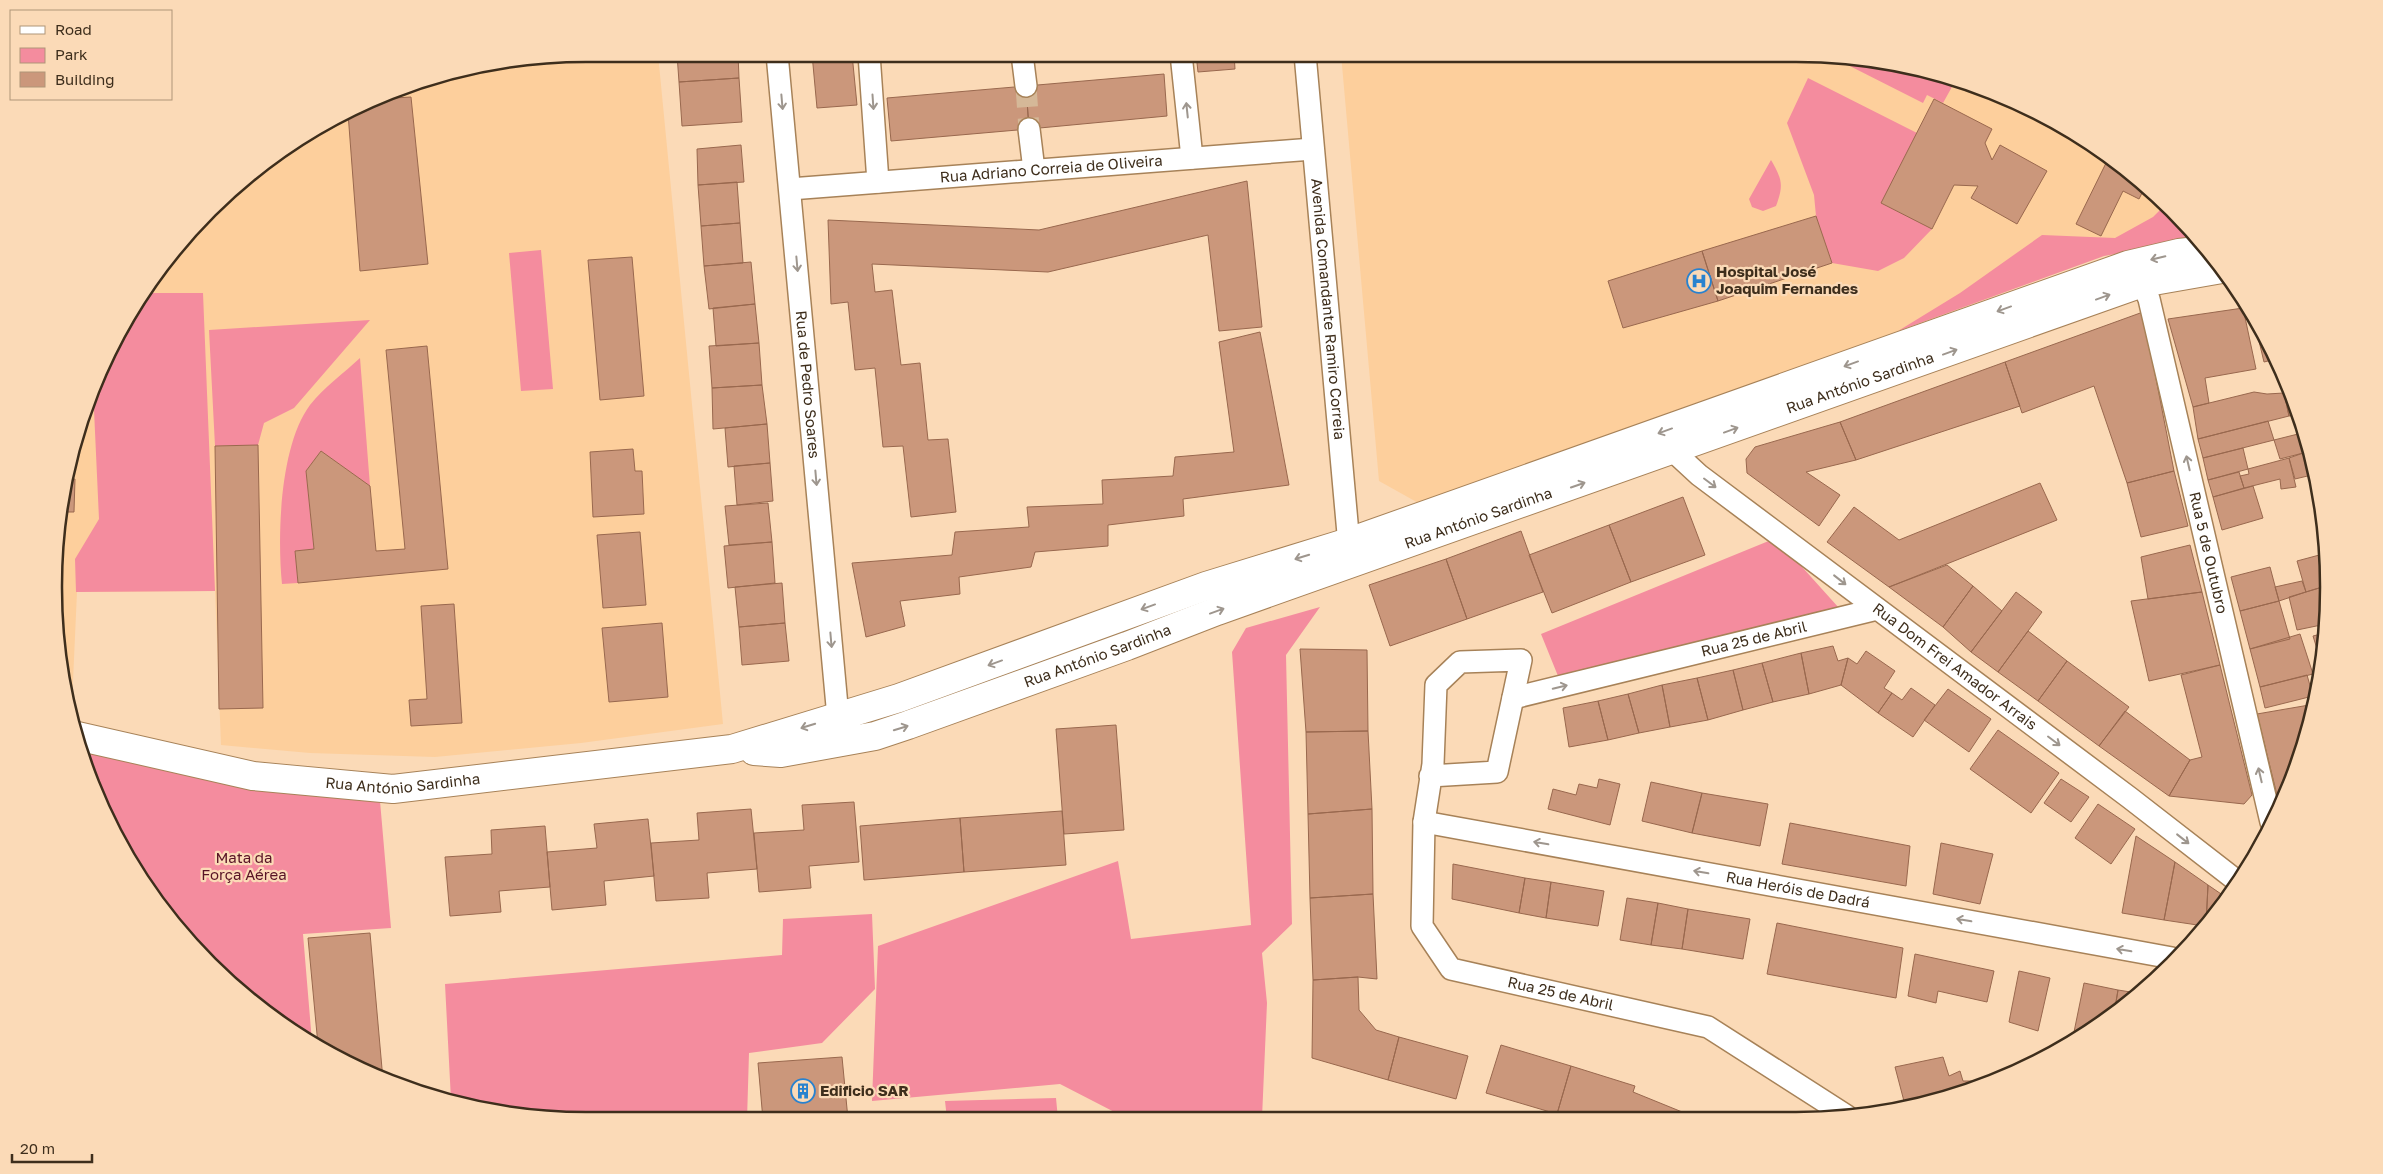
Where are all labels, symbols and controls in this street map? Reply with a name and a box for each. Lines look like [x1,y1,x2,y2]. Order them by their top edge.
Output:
legend [10,10,172,100]
text: Road [55,20,92,38]
text: Park [55,45,88,63]
text: Building [55,70,115,88]
one-way arrow [777,94,787,110]
one-way arrow [868,94,877,110]
one-way arrow [1182,102,1192,118]
street label: Rua Adriano Correia de Oliveira [939,151,1163,186]
street label: Avenida Comandante Ramiro Correia [1308,177,1350,440]
one-way arrow [2151,254,2167,263]
one-way arrow [792,256,801,272]
place label: Hospital José Joaquim Fernandes [1716,262,1858,297]
hospital icon: Hospital José Joaquim Fernandes [1686,268,1712,294]
one-way arrow [2095,292,2111,301]
one-way arrow [1996,305,2012,315]
street label: Rua de Pedro Soares [793,310,824,459]
one-way arrow [1942,347,1957,356]
street label: Rua António Sardinha [1783,348,1936,417]
one-way arrow [1844,360,1859,369]
one-way arrow [1723,425,1738,434]
one-way arrow [1658,427,1673,436]
one-way arrow [2182,455,2192,471]
one-way arrow [812,470,821,486]
one-way arrow [1703,477,1716,488]
one-way arrow [1570,479,1586,489]
street label: Rua António Sardinha [1402,483,1554,552]
street label: Rua 5 de Outubro [2186,490,2232,615]
one-way arrow [1295,552,1311,562]
one-way arrow [1833,574,1846,585]
street label: Rua Dom Frei Amador Arrais [1870,598,2041,733]
one-way arrow [1141,603,1156,612]
one-way arrow [1209,606,1225,615]
street label: Rua 25 de Abril [1699,617,1808,660]
street label: Rua António Sardinha [1021,620,1173,690]
one-way arrow [826,632,836,648]
one-way arrow [988,659,1003,668]
one-way arrow [1552,681,1568,691]
one-way arrow [801,722,817,732]
one-way arrow [892,722,908,732]
one-way arrow [2047,735,2060,746]
one-way arrow [2255,767,2264,783]
street label: Rua António Sardinha [325,769,481,797]
one-way arrow [2176,834,2190,844]
one-way arrow [1534,838,1550,848]
park label: Mata da Força Aérea [201,848,287,883]
one-way arrow [1694,867,1710,877]
street label: Rua Heróis de Dadrá [1725,867,1871,911]
one-way arrow [1957,915,1973,925]
one-way arrow [2117,944,2133,954]
street label: Rua 25 de Abril [1506,972,1616,1013]
building icon: Edificio SAR [790,1078,816,1104]
place label: Edificio SAR [820,1081,909,1099]
scale bar [12,1132,92,1164]
text: 20 m [20,1139,55,1157]

